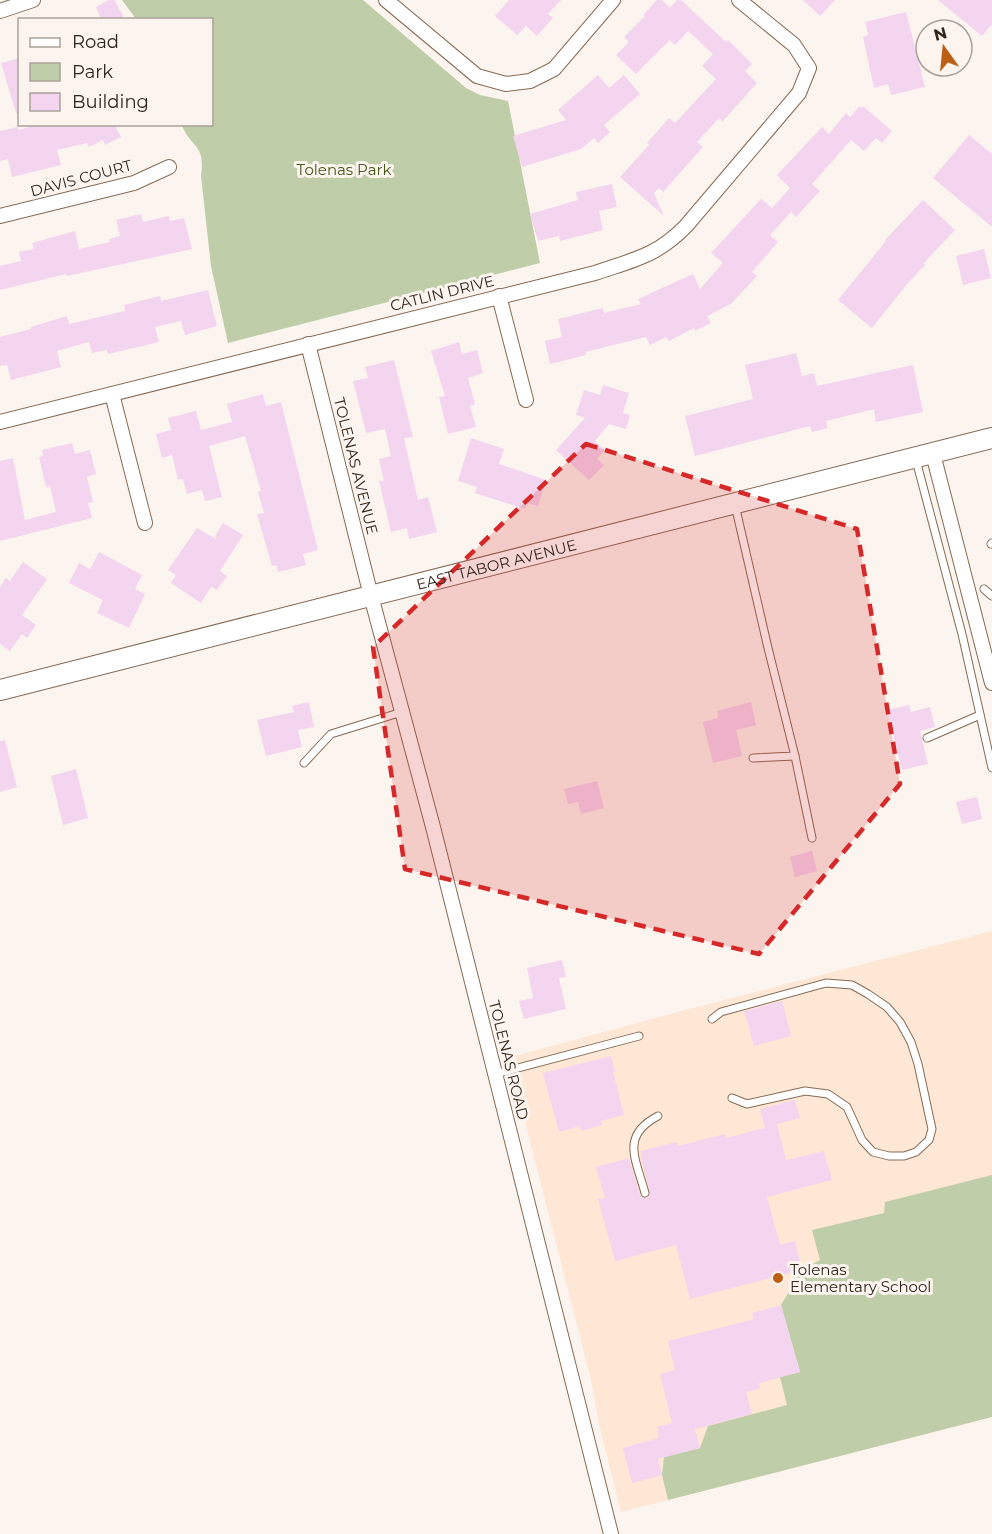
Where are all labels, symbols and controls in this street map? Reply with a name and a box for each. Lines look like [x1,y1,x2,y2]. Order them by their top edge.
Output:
legend [18,18,213,126]
north arrow [914,18,974,78]
text: N [932,23,949,45]
text: Road [72,31,119,53]
text: Park [72,61,113,83]
text: Building [72,91,149,113]
street label: DAVIS COURT [28,155,134,201]
park label: Tolenas Park [297,160,391,179]
street label: CATLIN DRIVE [388,271,496,315]
street label: TOLENAS AVENUE [330,395,382,537]
street label: EAST TABOR AVENUE [414,534,578,593]
street label: TOLENAS ROAD [485,998,533,1122]
place label: Tolenas Elementary School [790,1260,931,1296]
marker: Tolenas Elementary School [771,1271,785,1285]

